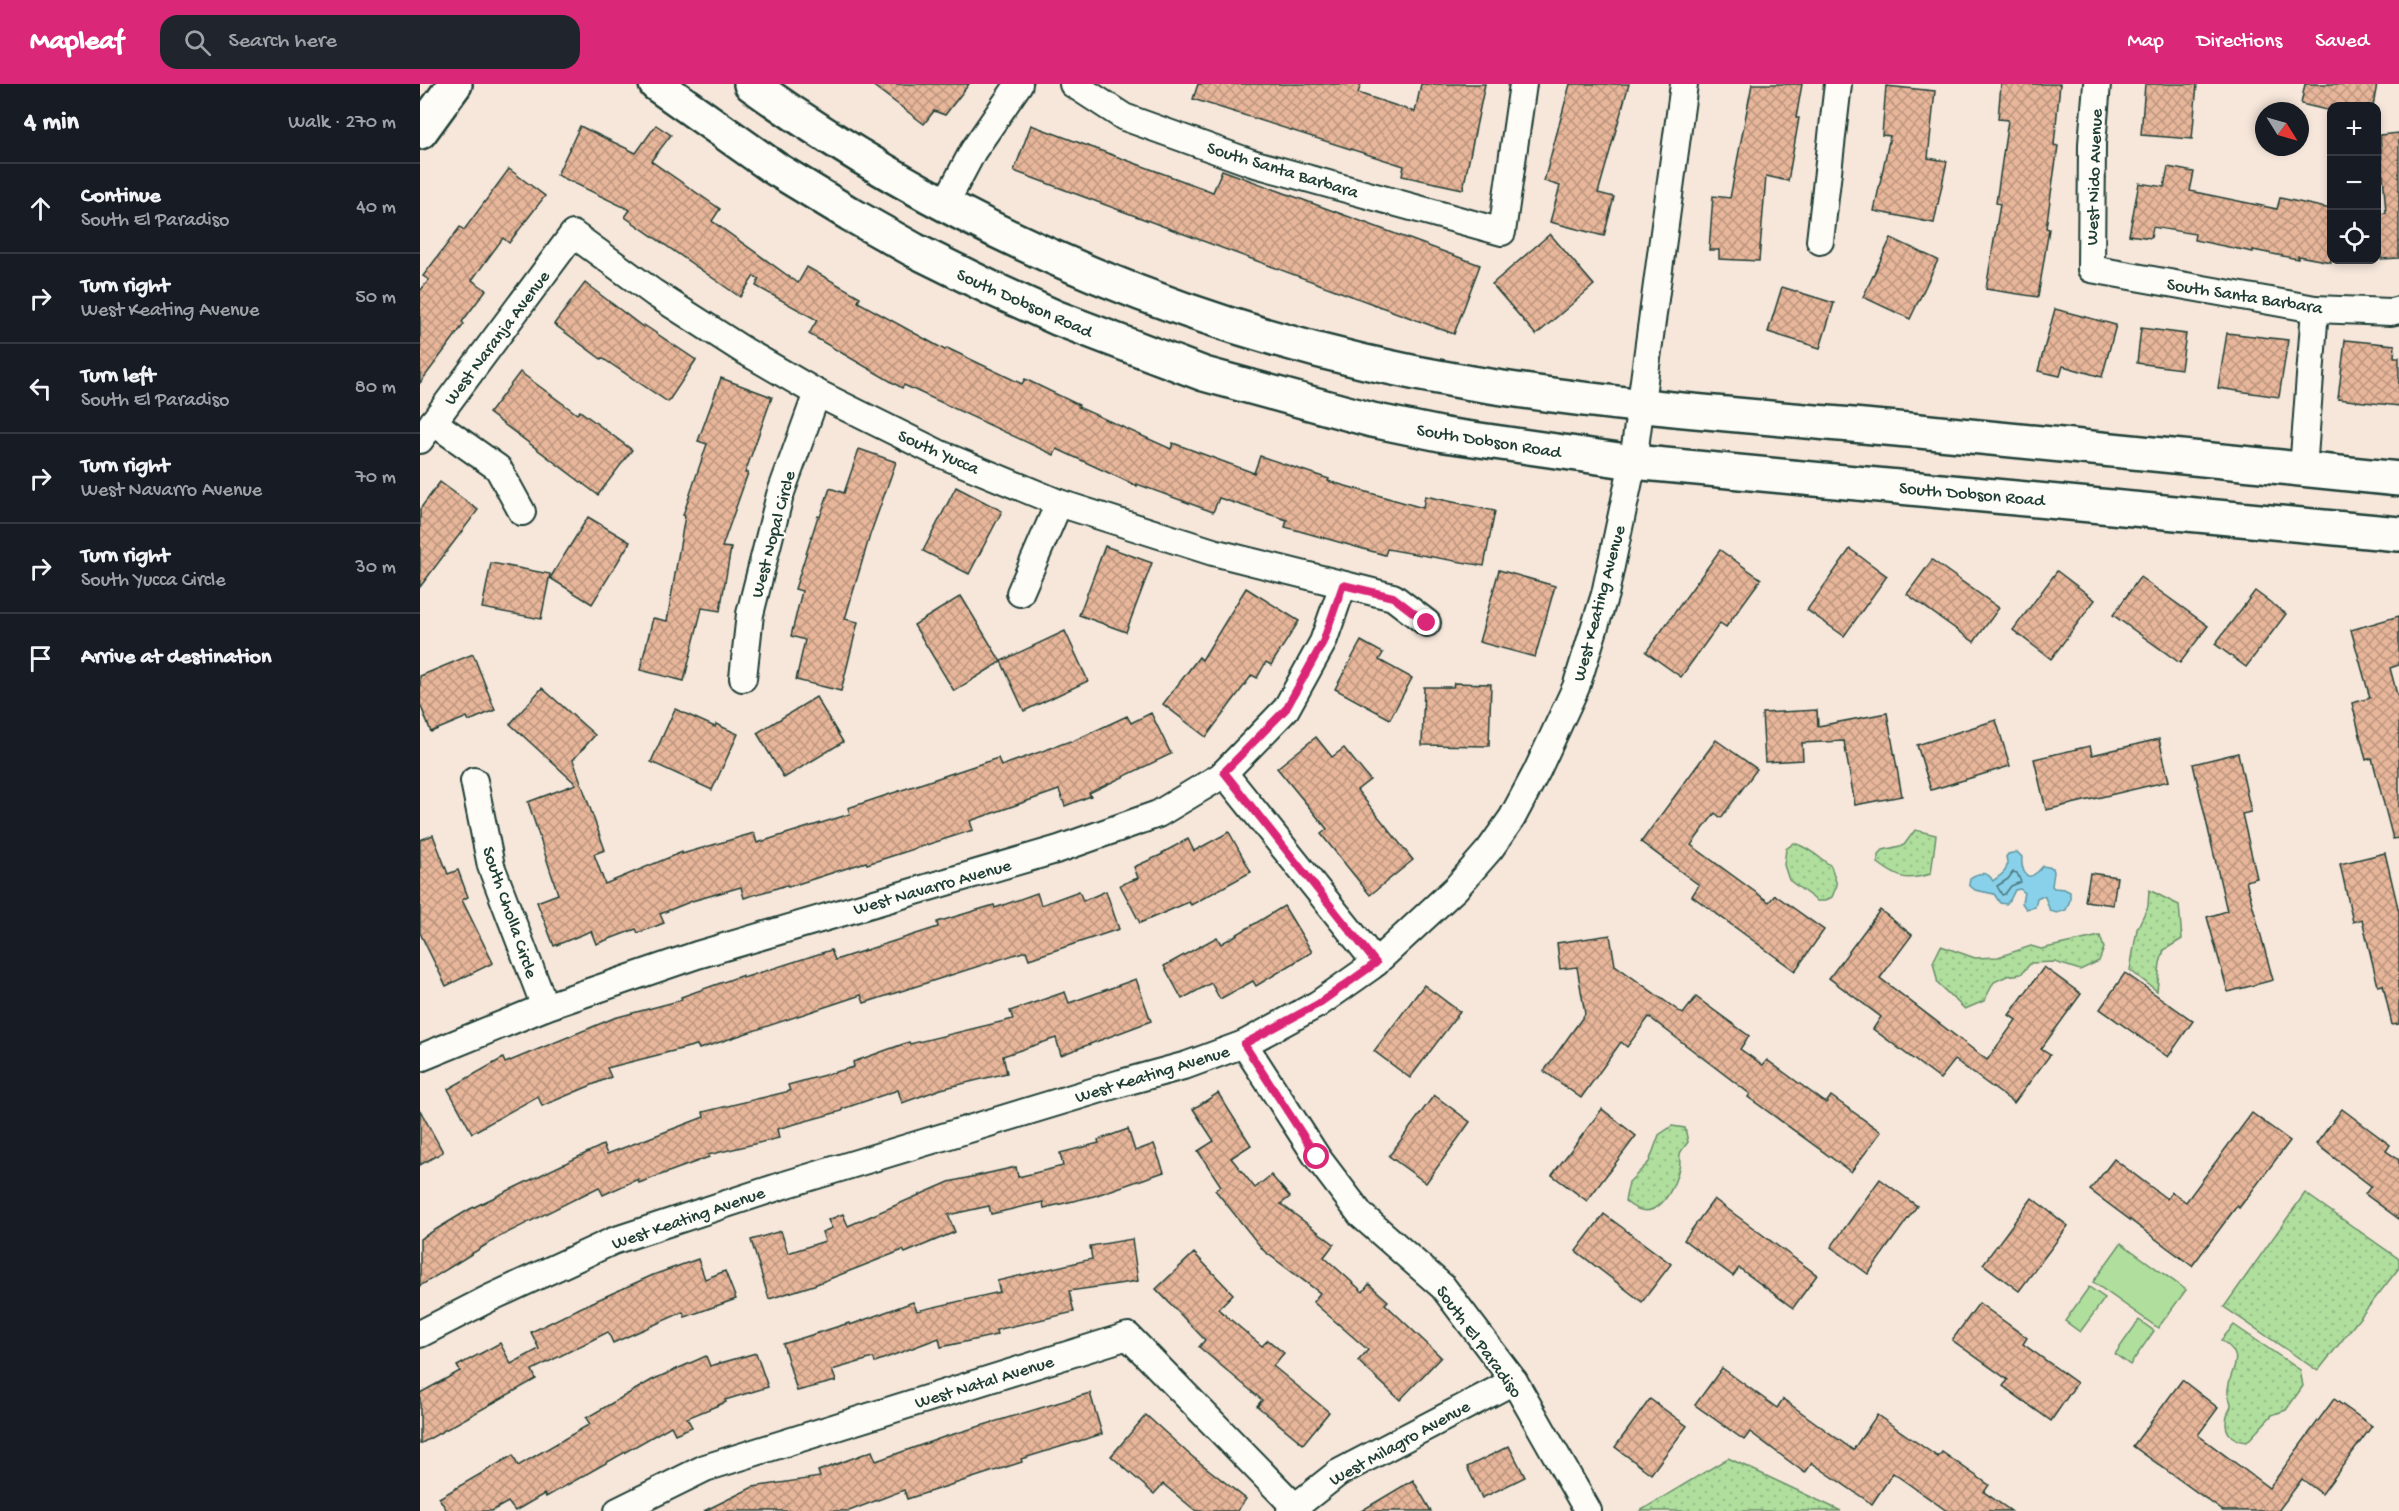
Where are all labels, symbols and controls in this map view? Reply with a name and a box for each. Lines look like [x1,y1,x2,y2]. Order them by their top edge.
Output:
search box [160,15,580,69]
text: Mapleaf [30,26,124,59]
icon: search [181,26,214,59]
text: Search here [229,29,337,55]
text: Map [2127,30,2164,55]
text: Directions [2197,30,2282,55]
text: Saved [2315,30,2369,55]
north arrow [2255,102,2309,156]
map controls [2327,102,2381,264]
button: + [2327,102,2381,156]
text: 4 min [24,108,79,139]
street label: West Nido Avenue [2083,108,2108,246]
text: Walk · 270 m [288,112,396,135]
street label: South Santa Barbara [1204,138,1362,205]
button: − [2327,156,2381,210]
text: Continue [81,184,161,210]
icon: ahead [24,192,57,225]
text: 40 m [356,197,396,220]
text: South El Paradiso [81,210,229,233]
button: locate [2327,210,2381,264]
street label: South Dobson Road [953,265,1096,344]
street label: West Naranja Avenue [441,266,556,410]
text: Turn right [81,274,169,300]
street label: South Santa Barbara [2165,275,2325,320]
icon: right [24,282,57,315]
text: 50 m [355,287,396,310]
text: West Keating Avenue [81,300,259,323]
text: Turn left [81,364,155,390]
icon: left [24,372,57,405]
text: 80 m [355,377,396,400]
text: South El Paradiso [81,390,229,413]
street label: South Dobson Road [1415,421,1564,464]
street label: South Yucca [894,426,983,481]
text: Turn right [81,454,169,480]
icon: right [24,462,57,495]
text: 70 m [355,467,396,490]
street label: West Nopal Circle [747,468,802,600]
street label: South Dobson Road [1898,479,2047,512]
text: West Navarro Avenue [81,480,262,503]
street label: West Keating Avenue [1570,523,1632,684]
text: Turn right [81,544,169,570]
icon: right [24,552,57,585]
text: 30 m [355,557,396,580]
text: South Yucca Circle [81,570,226,593]
route end [1413,609,1439,635]
icon: arrive [24,642,57,675]
text: Arrive at destination [81,645,271,671]
street label: South Cholla Circle [476,844,541,982]
street label: West Navarro Avenue [851,856,1015,921]
street label: West Keating Avenue [1073,1042,1233,1109]
route start [1303,1143,1329,1169]
street label: West Keating Avenue [610,1183,769,1255]
street label: South El Paradiso [1430,1282,1526,1403]
street label: West Natal Avenue [913,1352,1057,1415]
street label: West Milagro Avenue [1326,1396,1475,1492]

